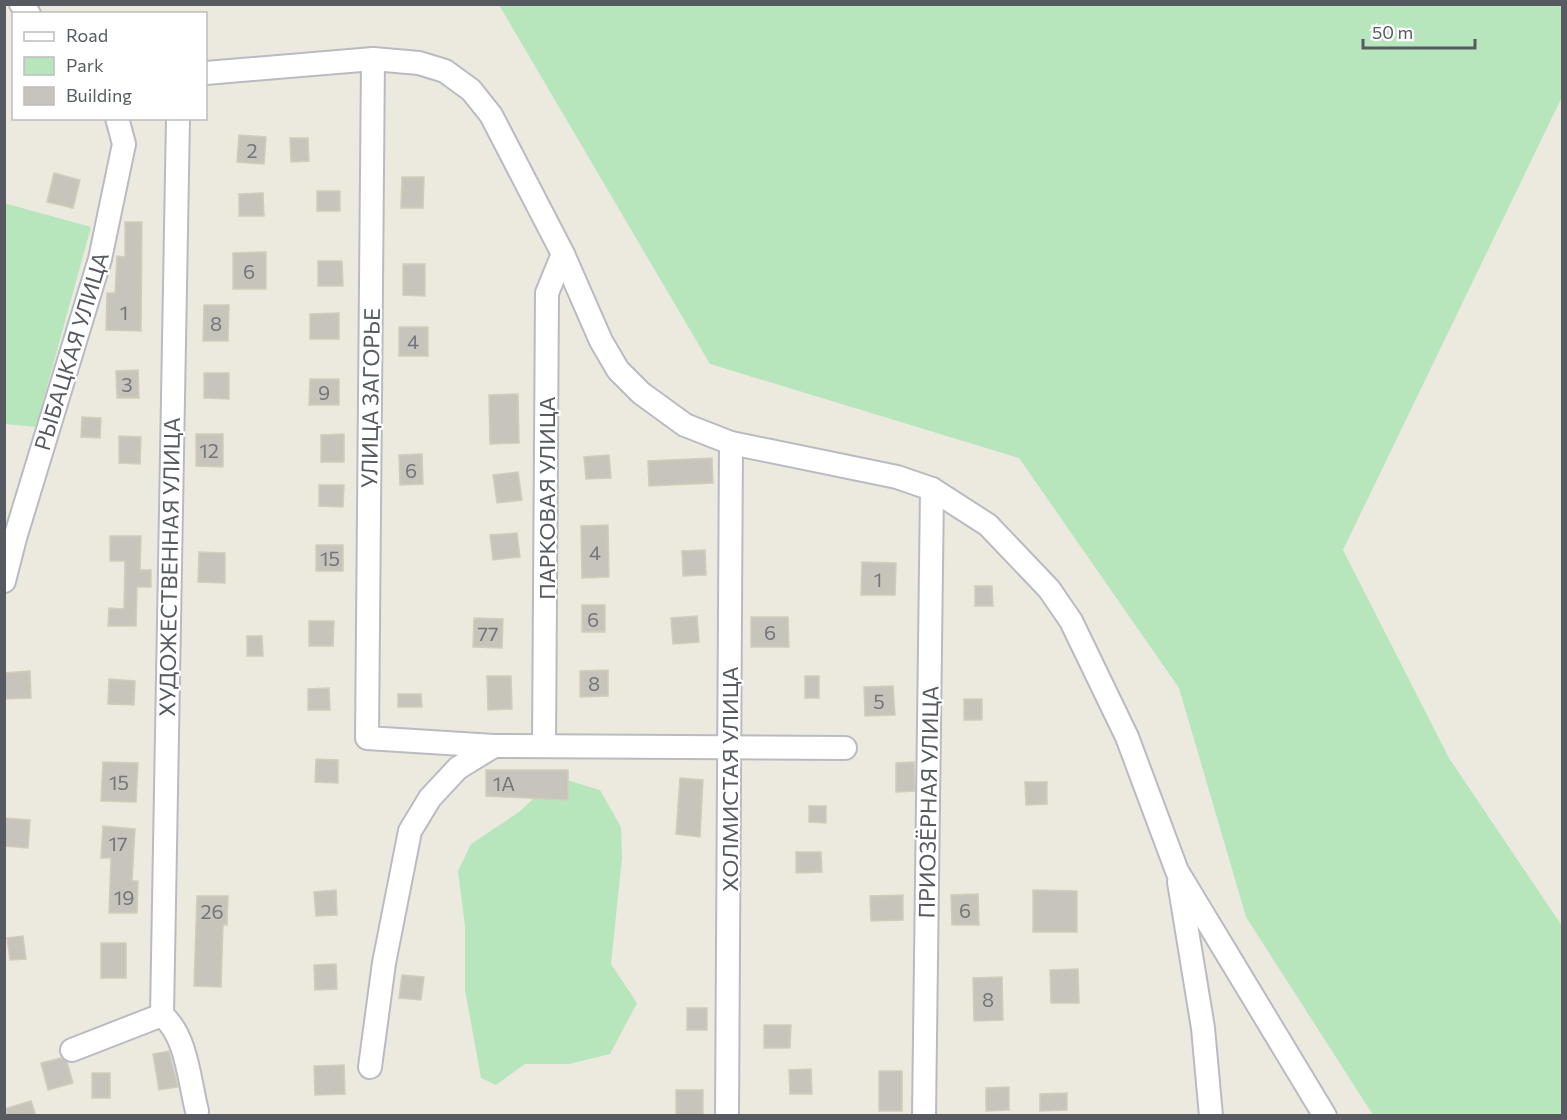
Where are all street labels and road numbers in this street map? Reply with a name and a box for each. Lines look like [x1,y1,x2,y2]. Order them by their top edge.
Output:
street label: РЫБАЦКАЯ УЛИЦА [28,249,114,453]
street label: УЛИЦА ЗАГОРЬЕ [355,308,385,488]
street label: ПАРКОВАЯ УЛИЦА [533,396,560,600]
street label: ХУДОЖЕСТВЕННАЯ УЛИЦА [153,417,185,717]
street label: ХОЛМИСТАЯ УЛИЦА [716,666,743,892]
street label: ПРИОЗЁРНАЯ УЛИЦА [912,685,944,919]

